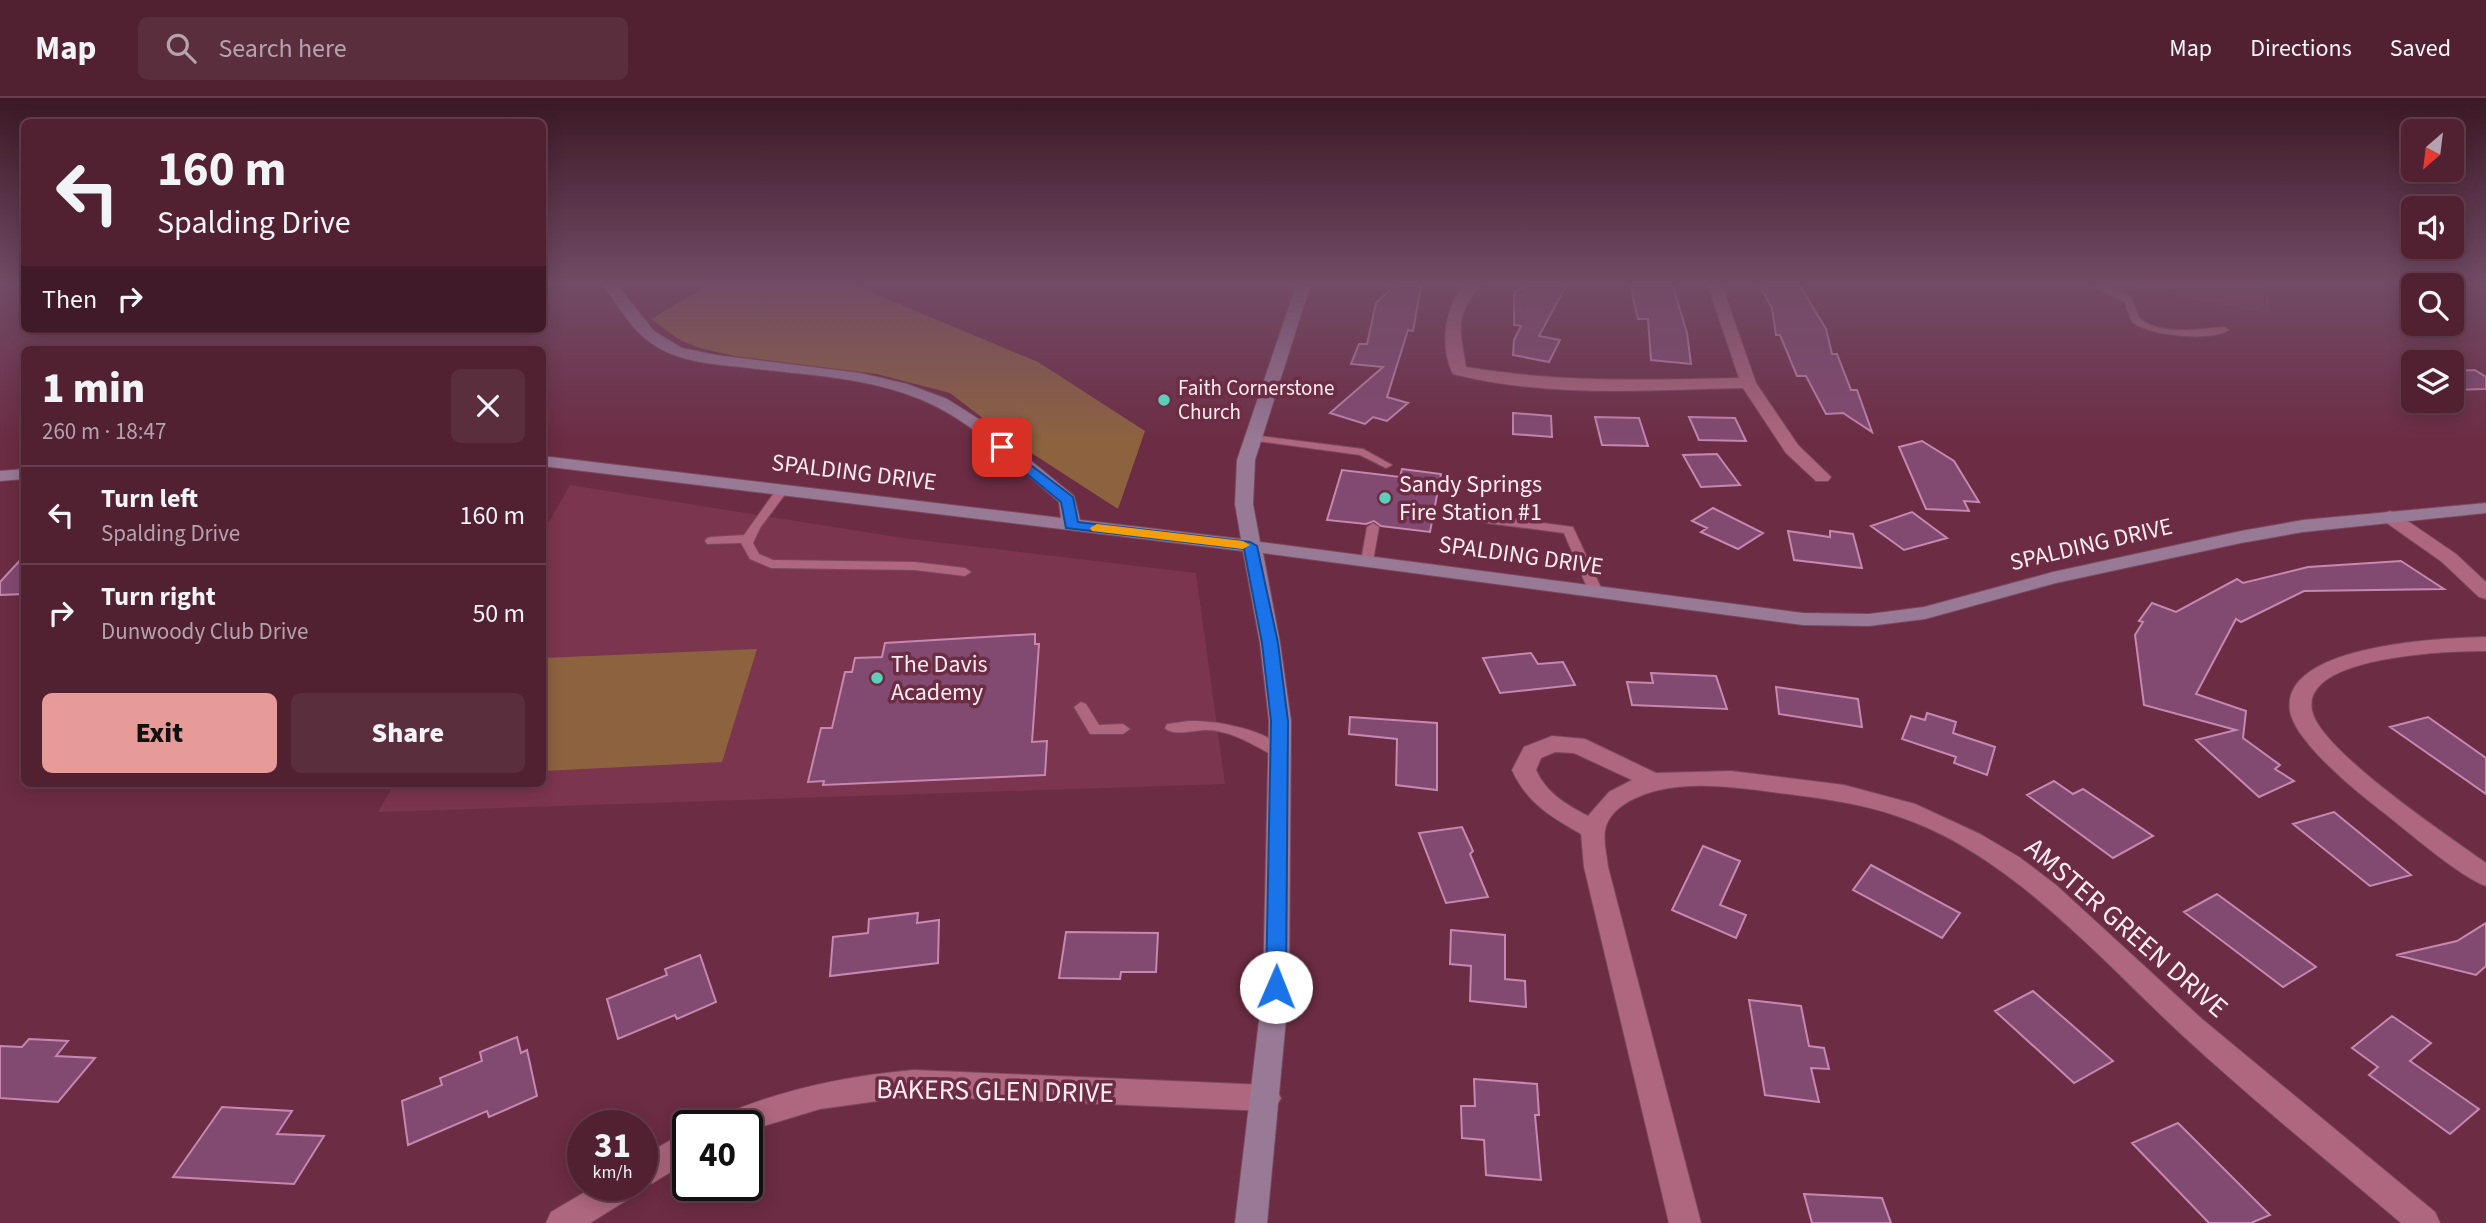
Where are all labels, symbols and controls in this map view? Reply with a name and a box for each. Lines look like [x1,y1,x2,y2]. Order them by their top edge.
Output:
search box [138,17,628,80]
text: Map [35,25,96,72]
icon: search [162,29,200,67]
text: Search here [218,30,347,67]
text: Map [2169,31,2212,66]
text: Directions [2250,31,2352,66]
text: Saved [2390,31,2451,66]
north arrow [2401,119,2464,182]
map controls [2401,119,2464,413]
text: 160 m [157,135,286,205]
icon: left [42,147,133,238]
button: sound [2401,196,2464,259]
text: Spalding Drive [157,200,351,246]
button: search [2401,273,2464,336]
icon: right [111,280,149,318]
text: Then [42,281,97,318]
button: layers [2401,350,2464,413]
text: 1 min [42,359,145,419]
button: close [451,369,525,443]
place label: Faith Cornerstone Church [1178,373,1334,427]
marker: Faith Cornerstone Church [1156,392,1172,408]
text: 260 m · 18:47 [42,415,166,448]
pin [972,417,1032,477]
icon: arrive [983,428,1021,466]
street label: SPALDING DRIVE [769,445,938,500]
place label: Sandy Springs Fire Station #1 [1399,467,1542,530]
text: Turn left [101,480,198,517]
marker: Sandy Springs Fire Station #1 [1377,490,1393,506]
icon: left [42,496,80,534]
text: 160 m [459,497,525,534]
street label: SPALDING DRIVE [2006,509,2176,580]
text: Spalding Drive [101,517,240,550]
street label: SPALDING DRIVE [1436,527,1606,584]
text: Turn right [101,578,216,615]
icon: right [42,594,80,632]
text: 50 m [472,595,525,632]
text: Dunwoody Club Drive [101,615,308,648]
place label: The Davis Academy [891,647,988,710]
marker: The Davis Academy [869,670,885,686]
button: Exit [42,693,277,773]
button: Share [291,693,525,773]
street label: AMSTER GREEN DRIVE [2016,828,2237,1027]
position arrow [1239,950,1313,1024]
street label: BAKERS GLEN DRIVE [876,1069,1114,1113]
speed limit sign: 40 [672,1110,763,1201]
text: 31 [594,1121,631,1171]
text: km/h [593,1160,632,1185]

